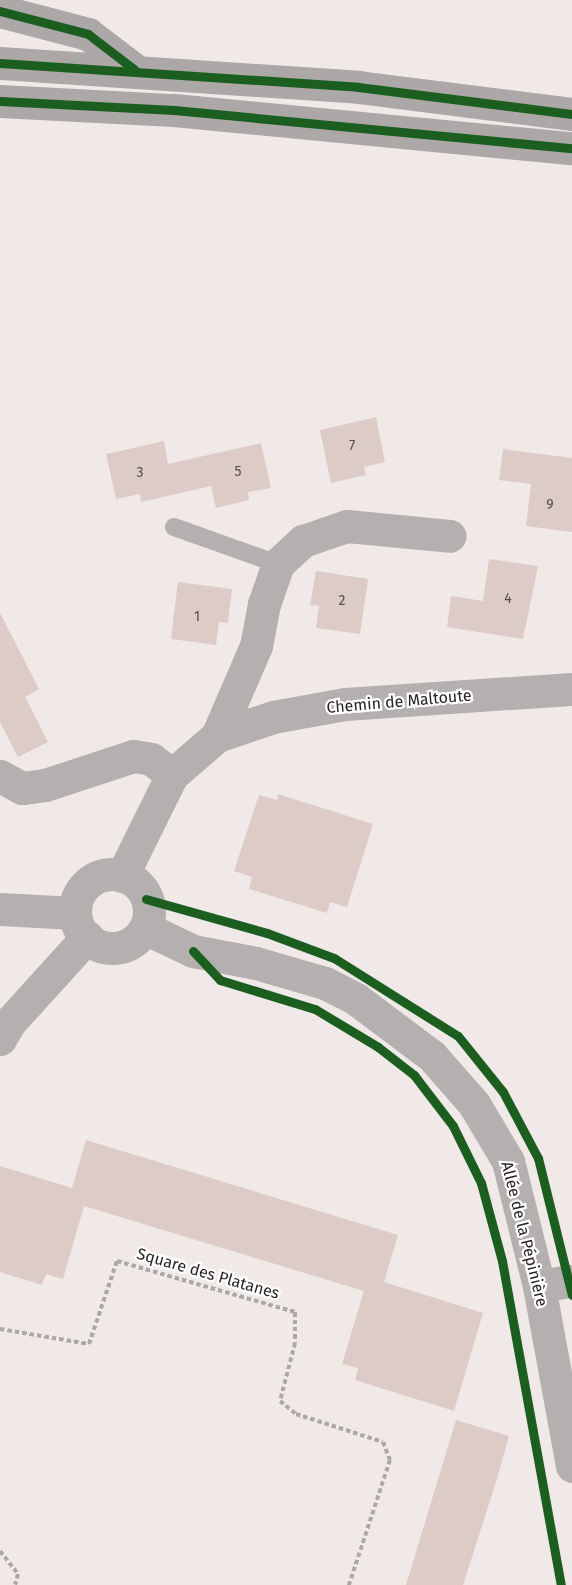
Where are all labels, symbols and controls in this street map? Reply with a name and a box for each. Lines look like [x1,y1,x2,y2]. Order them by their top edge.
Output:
house number: 7 [349,438,355,454]
house number: 5 [234,464,242,480]
house number: 3 [137,465,143,481]
house number: 9 [546,497,554,513]
house number: 4 [504,591,512,607]
house number: 2 [339,593,345,609]
house number: 1 [194,609,200,625]
street label: Chemin de Maltoute [326,686,472,718]
street label: Allée de la Pépinière [497,1159,551,1309]
street label: Square des Platanes [135,1244,281,1304]

